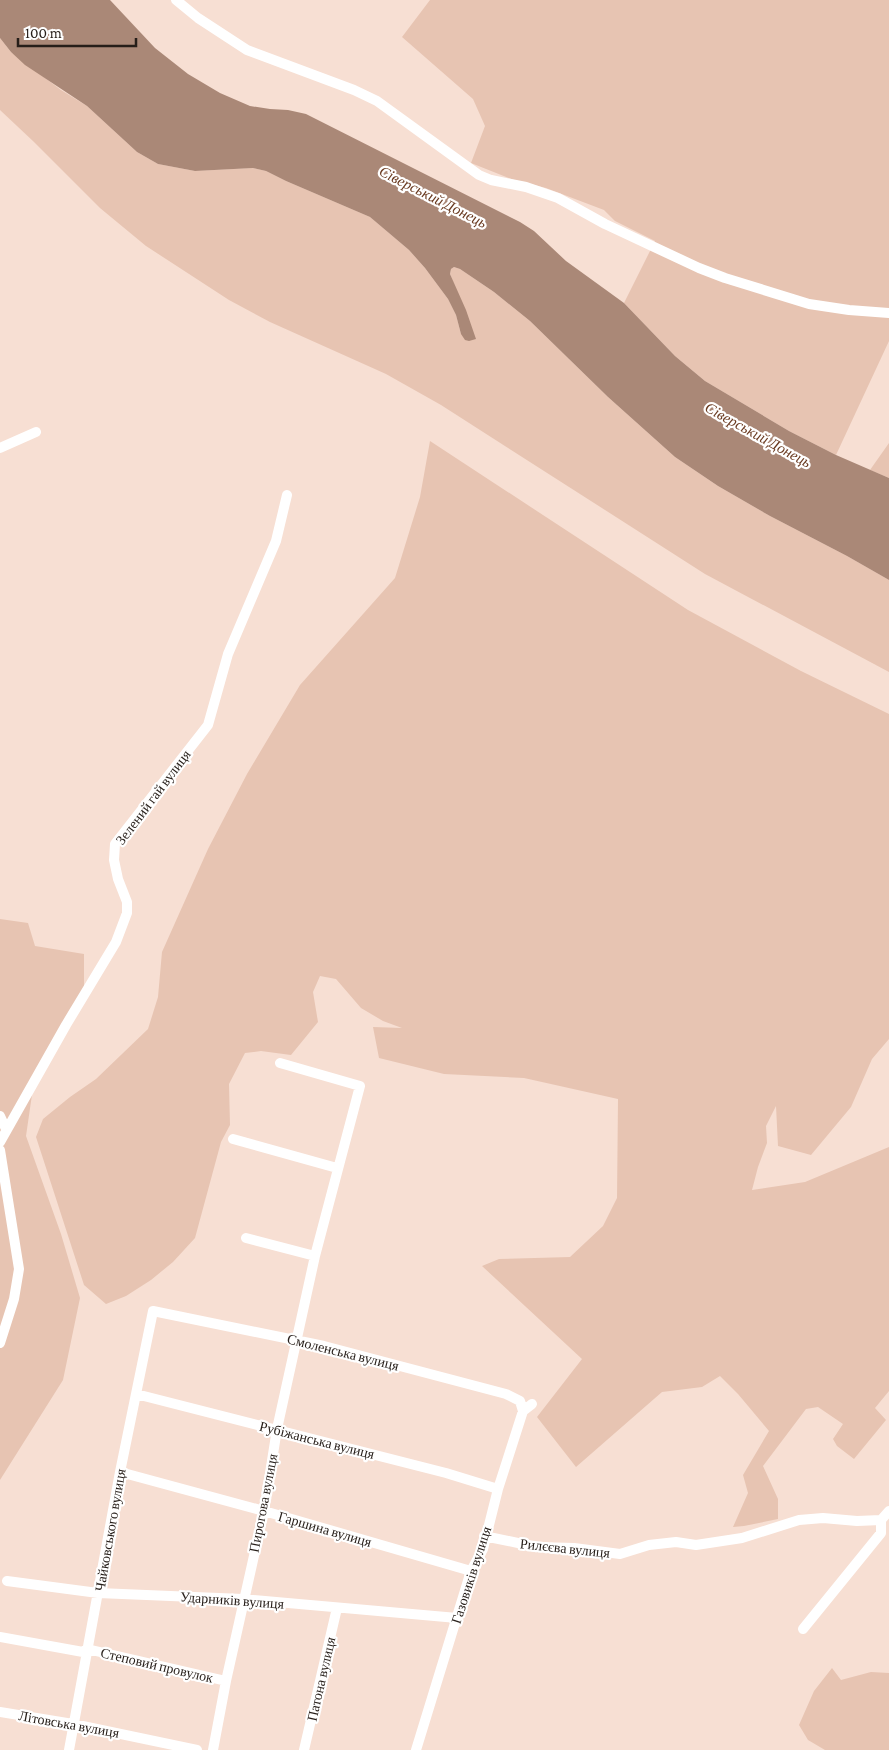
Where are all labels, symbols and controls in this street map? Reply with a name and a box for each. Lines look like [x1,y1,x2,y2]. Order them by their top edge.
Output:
scale bar [18,15,135,47]
text: 100 m [25,25,62,41]
water label: Сіверський Донець [377,163,490,231]
water label: Сіверський Донець [702,399,814,471]
street label: Зелений гай вулиця [112,746,194,848]
street label: Смоленська вулиця [285,1330,401,1374]
street label: Рубіжанська вулиця [258,1418,377,1462]
street label: Пирогова вулиця [246,1452,281,1554]
street label: Чайковського вулиця [91,1467,129,1592]
street label: Гаршина вулиця [276,1508,374,1550]
street label: Газовиків вулиця [448,1524,494,1626]
street label: Рилєєва вулиця [519,1535,611,1561]
street label: Ударників вулиця [180,1588,285,1612]
street label: Патона вулиця [304,1635,339,1723]
street label: Степовий провулок [99,1644,215,1686]
street label: Літовська вулиця [17,1707,121,1741]

